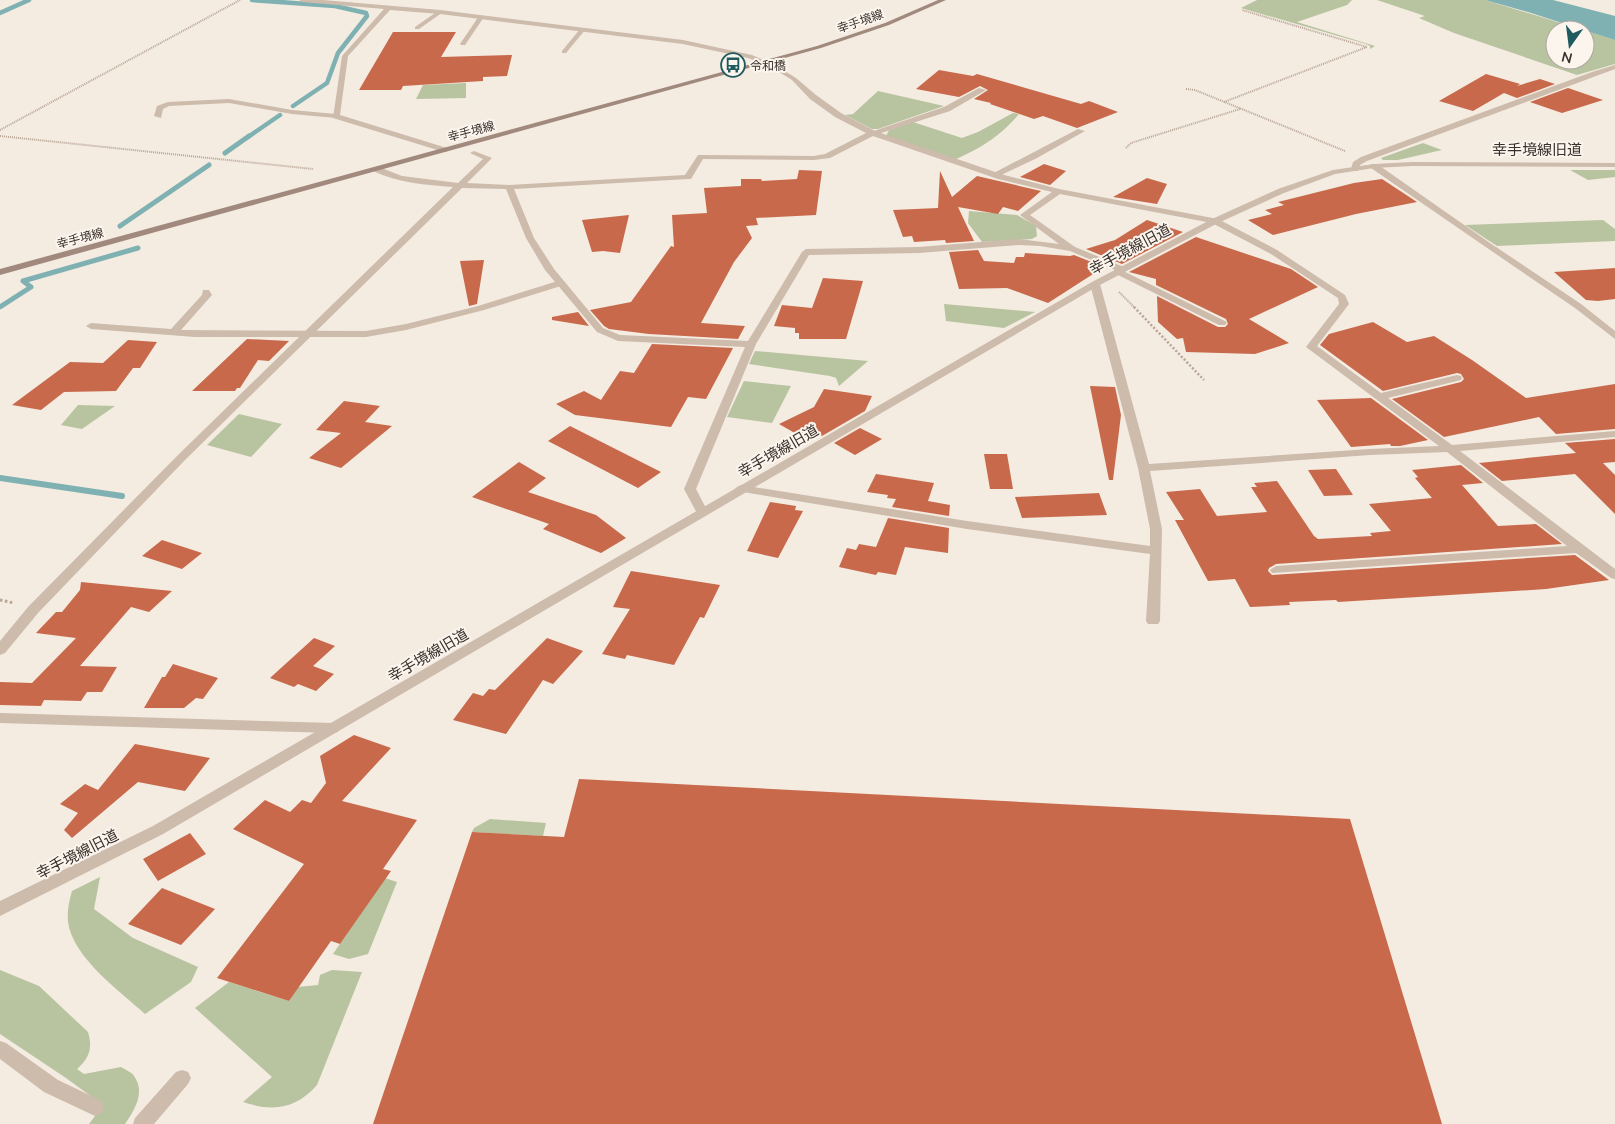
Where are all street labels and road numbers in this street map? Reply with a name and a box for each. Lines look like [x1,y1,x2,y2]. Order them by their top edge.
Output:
street label: 幸手境線 [835,6,885,36]
street label: 幸手境線 [446,118,496,144]
street label: 幸手境線旧道 [1492,140,1582,159]
street label: 幸手境線旧道 [1086,219,1174,279]
street label: 幸手境線 [55,225,105,251]
street label: 幸手境線旧道 [734,420,822,482]
street label: 幸手境線旧道 [384,624,472,686]
street label: 幸手境線旧道 [33,825,121,883]

